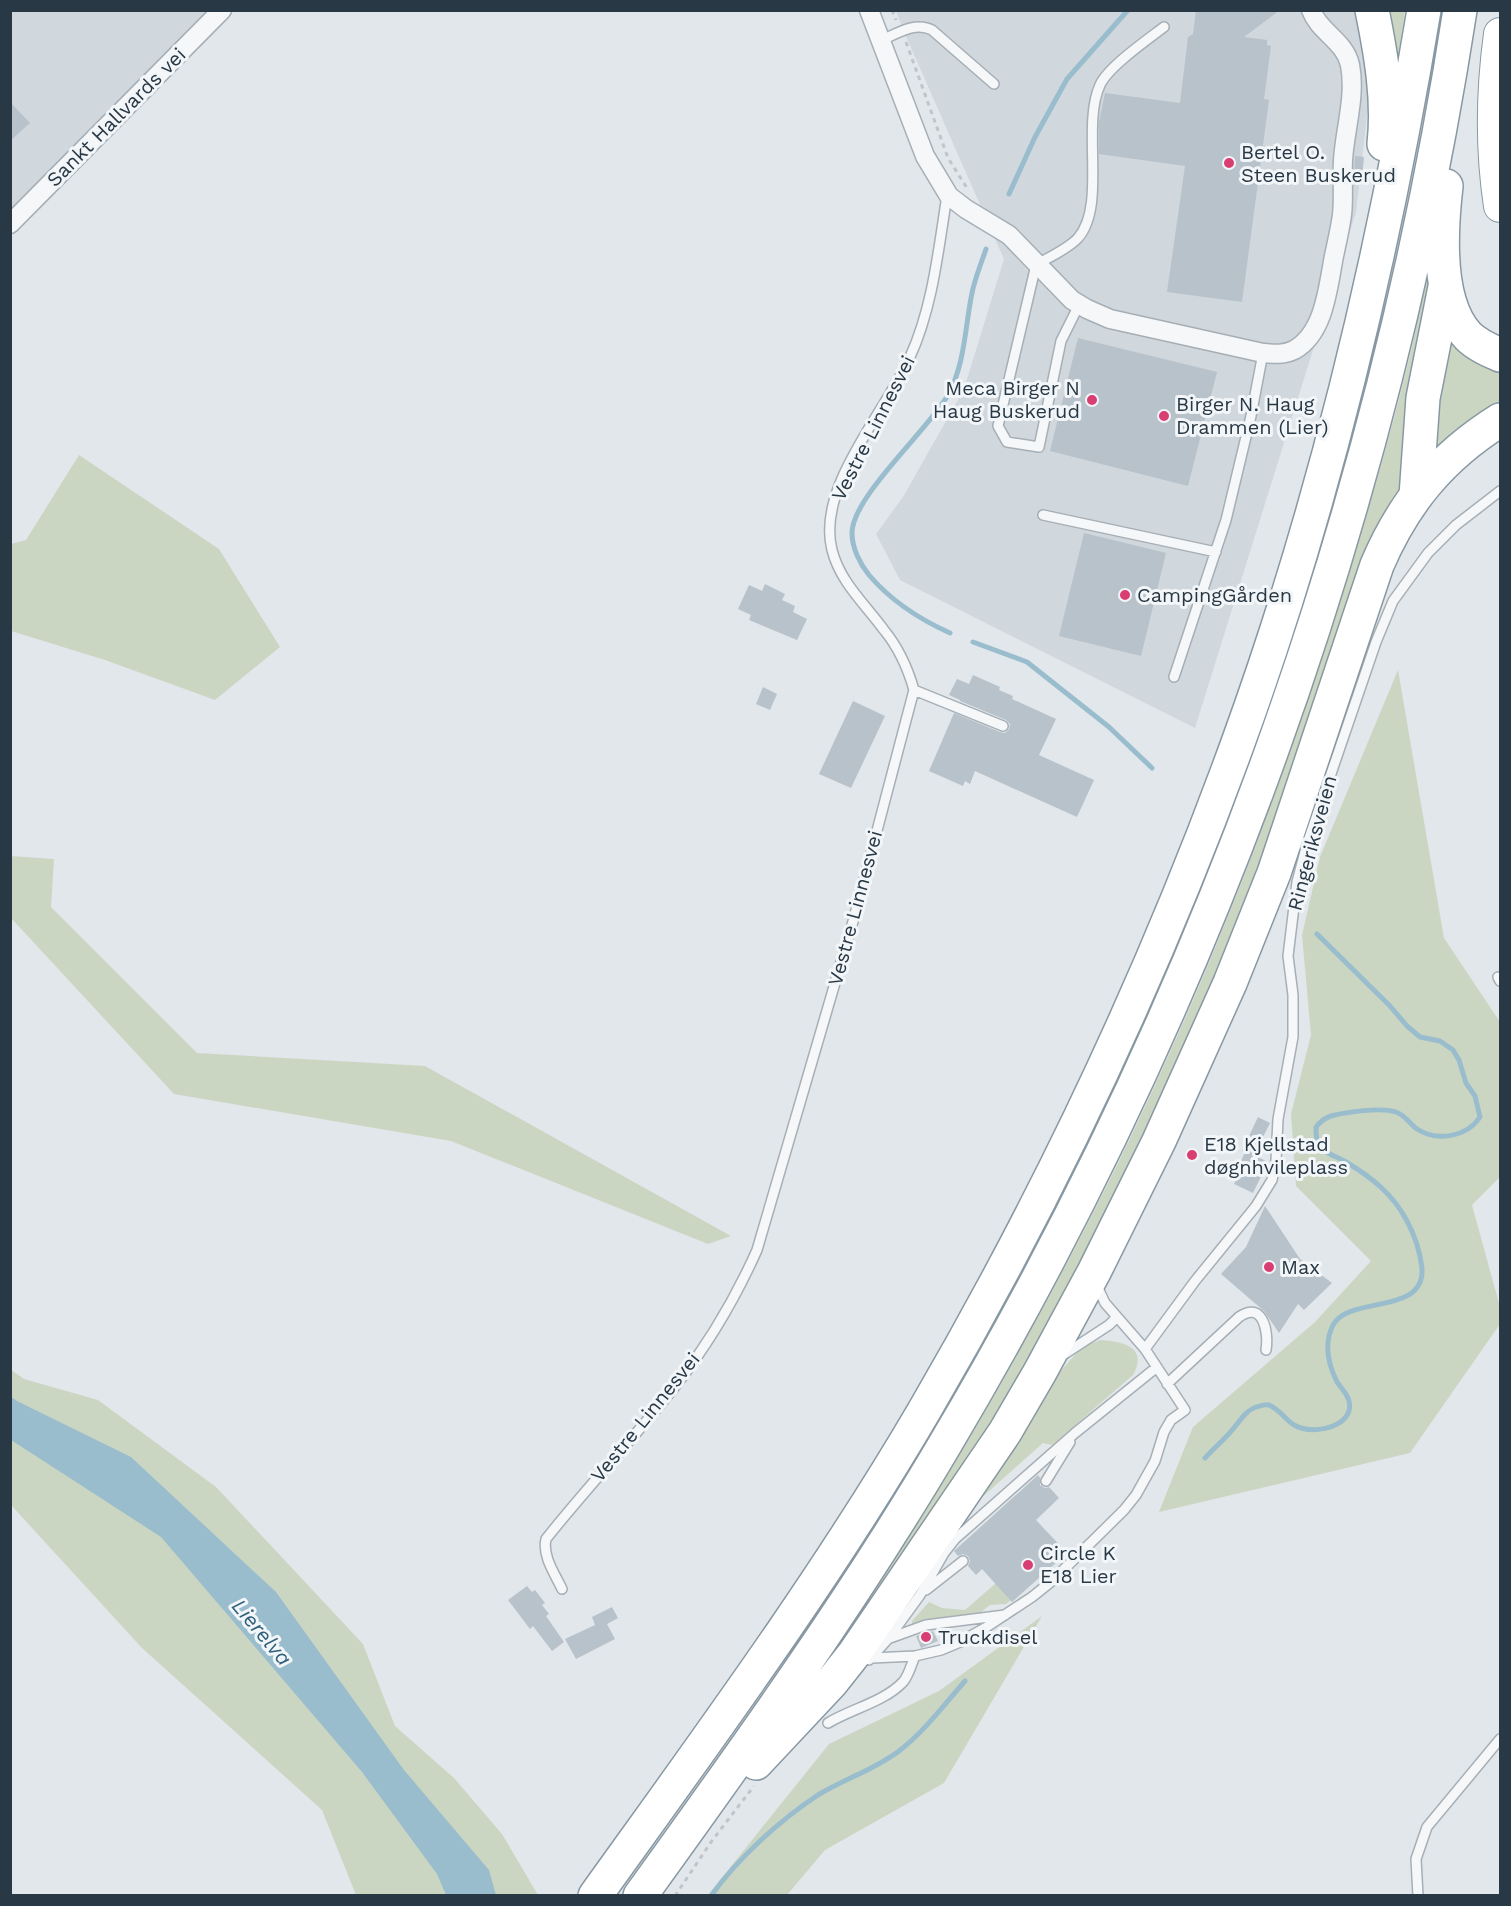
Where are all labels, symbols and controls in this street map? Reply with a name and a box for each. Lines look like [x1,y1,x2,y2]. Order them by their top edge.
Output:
street label: Sankt Hallvards vei [42,43,190,191]
place label: Bertel O. Steen Buskerud [1241,140,1396,187]
marker: Bertel O. Steen Buskerud [1222,156,1236,170]
street label: Vestre Linnesvei [826,351,920,505]
place label: Meca Birger N Haug Buskerud [933,376,1080,423]
place label: Birger N. Haug Drammen (Lier) [1176,392,1328,439]
marker: Meca Birger N Haug Buskerud [1085,393,1099,407]
marker: Birger N. Haug Drammen (Lier) [1157,409,1171,423]
place label: CampingGården [1137,583,1292,607]
marker: CampingGården [1118,588,1132,602]
street label: Ringeriksveien [1282,773,1342,913]
street label: Vestre Linnesvei [823,828,887,988]
place label: E18 Kjellstad døgnhvileplass [1204,1132,1348,1179]
marker: E18 Kjellstad døgnhvileplass [1185,1148,1199,1162]
place label: Max [1281,1255,1320,1279]
marker: Max [1262,1260,1276,1274]
street label: Vestre Linnesvei [585,1347,705,1487]
place label: Circle K E18 Lier [1040,1541,1117,1588]
marker: Circle K E18 Lier [1021,1558,1035,1572]
water label: Lierelva [227,1594,297,1670]
place label: Truckdisel [938,1625,1037,1649]
marker: Truckdisel [919,1630,933,1644]

